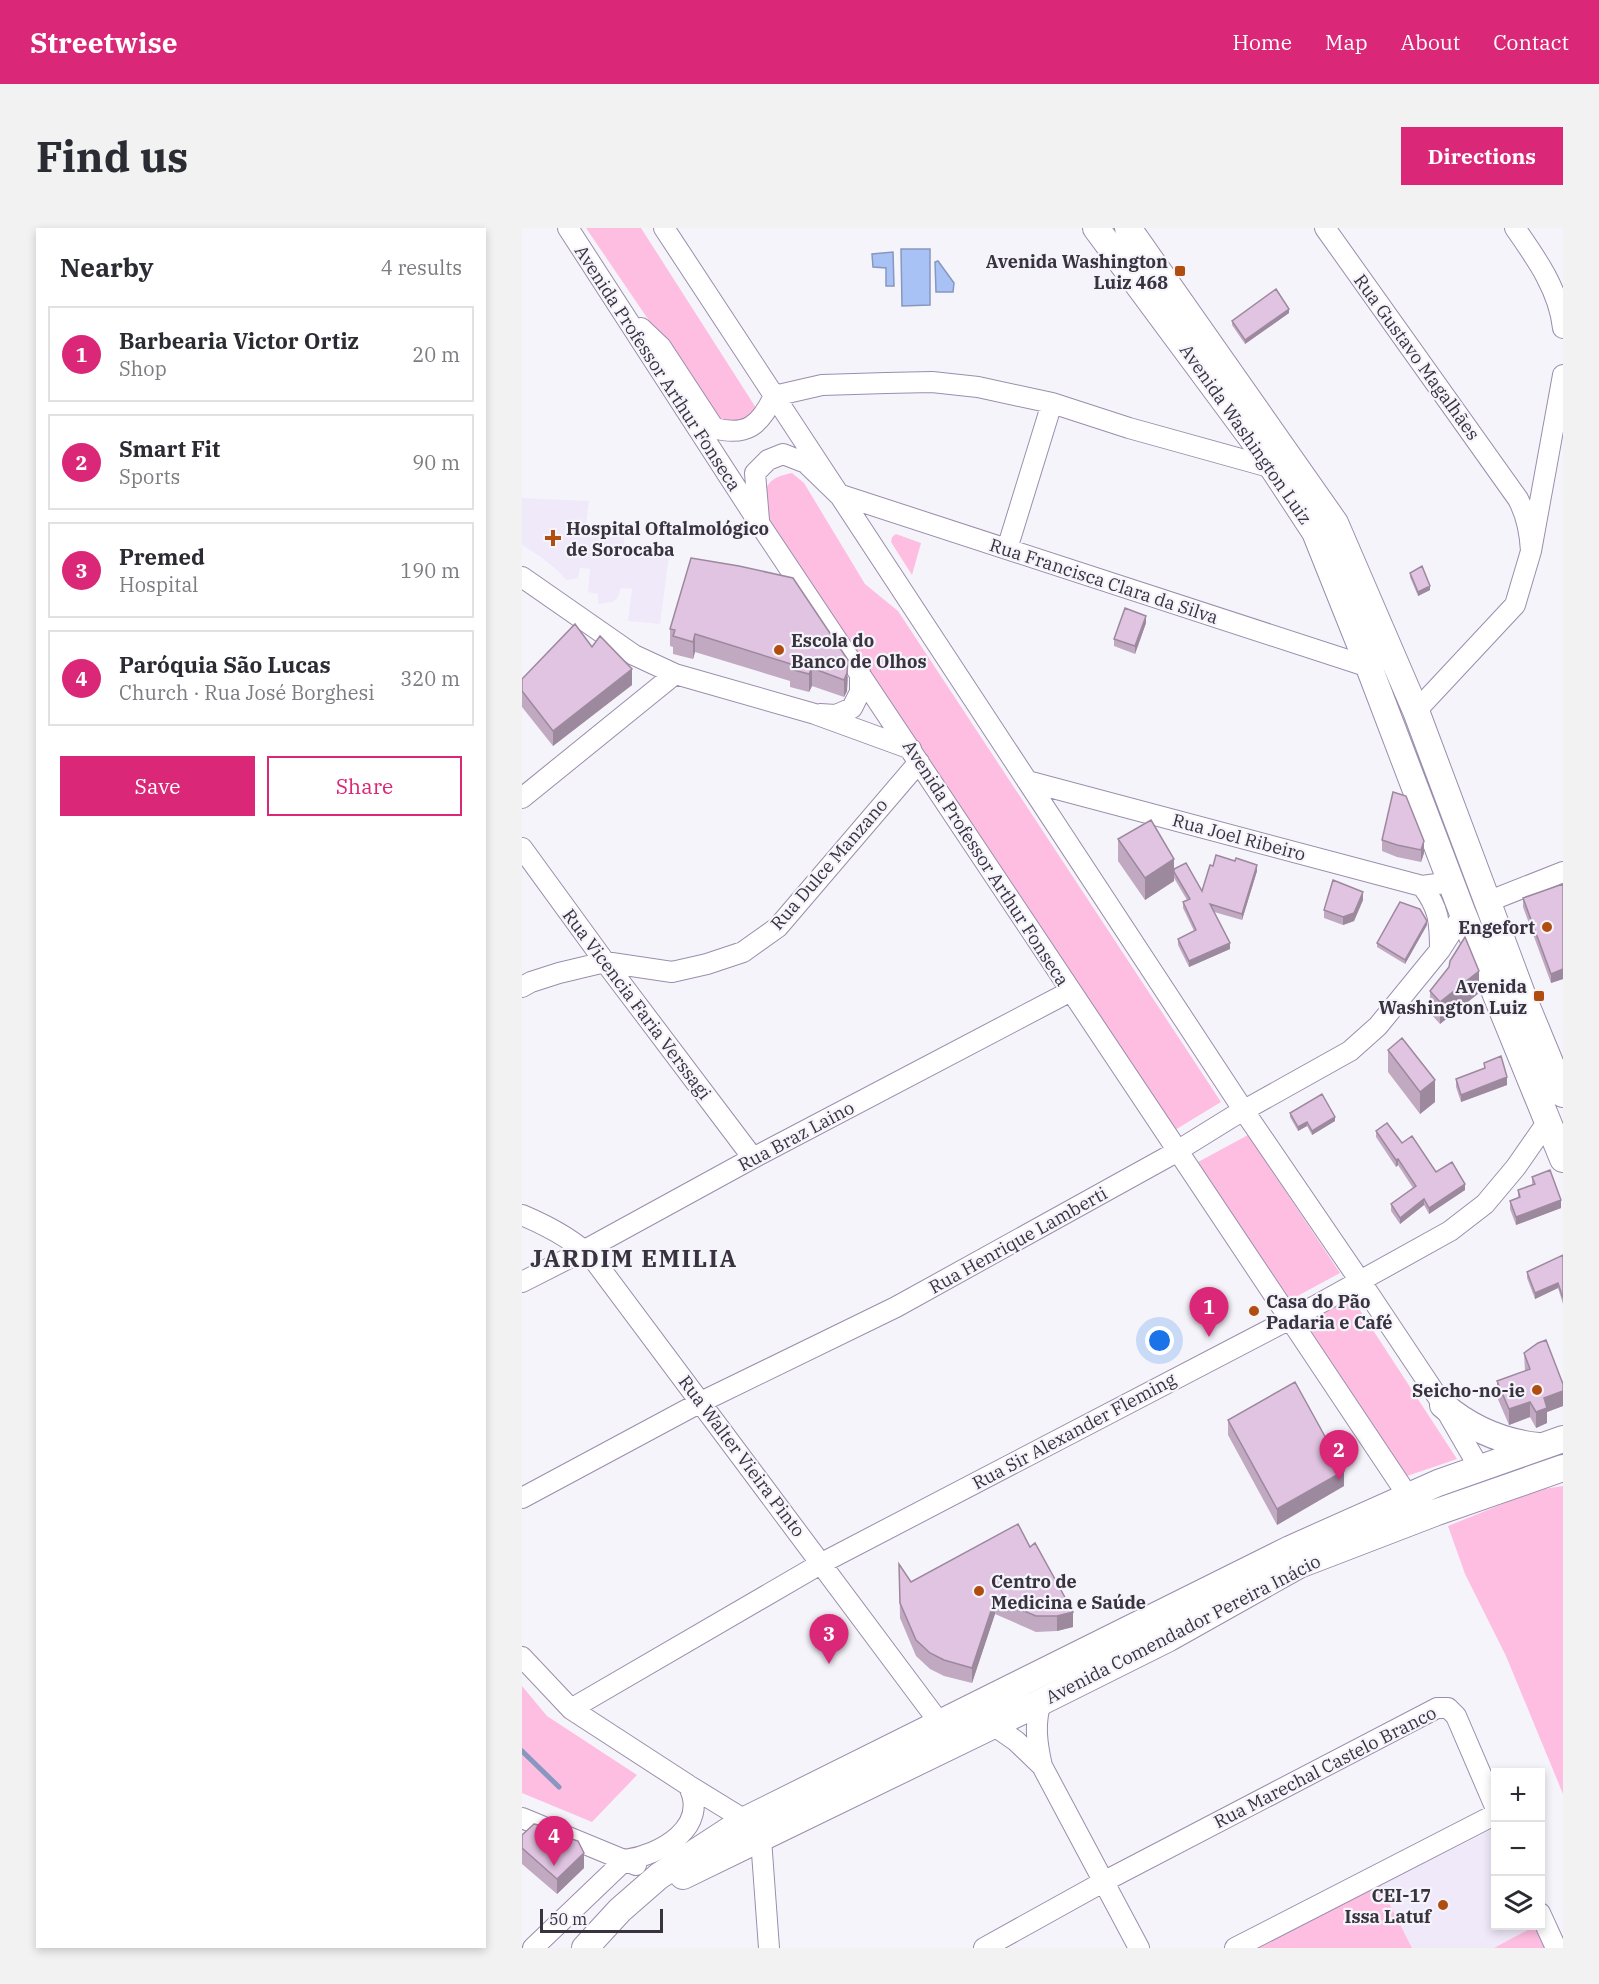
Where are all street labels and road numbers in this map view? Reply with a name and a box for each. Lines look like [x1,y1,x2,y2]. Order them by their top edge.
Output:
street label: Avenida Professor Arthur Fonseca [570,241,746,495]
street label: Rua Gustavo Magalhães [1349,270,1485,444]
street label: Avenida Washington Luiz [1175,339,1317,529]
street label: Rua Francisca Clara da Silva [987,533,1221,629]
street label: Avenida Professor Arthur Fonseca [898,736,1074,990]
street label: Rua Dulce Manzano [766,793,892,935]
street label: Rua Joel Ribeiro [1170,808,1308,866]
street label: Rua Vicencia Faria Verssagi [558,904,716,1104]
street label: Rua Braz Laino [734,1096,858,1176]
street label: Rua Henrique Lamberti [925,1181,1111,1299]
street label: Rua Sir Alexander Fleming [968,1367,1180,1494]
street label: Rua Walter Vieira Pinto [674,1371,810,1541]
street label: Avenida Comendador Pereira Inácio [1042,1549,1324,1709]
street label: Rua Marechal Castelo Branco [1210,1701,1440,1833]

